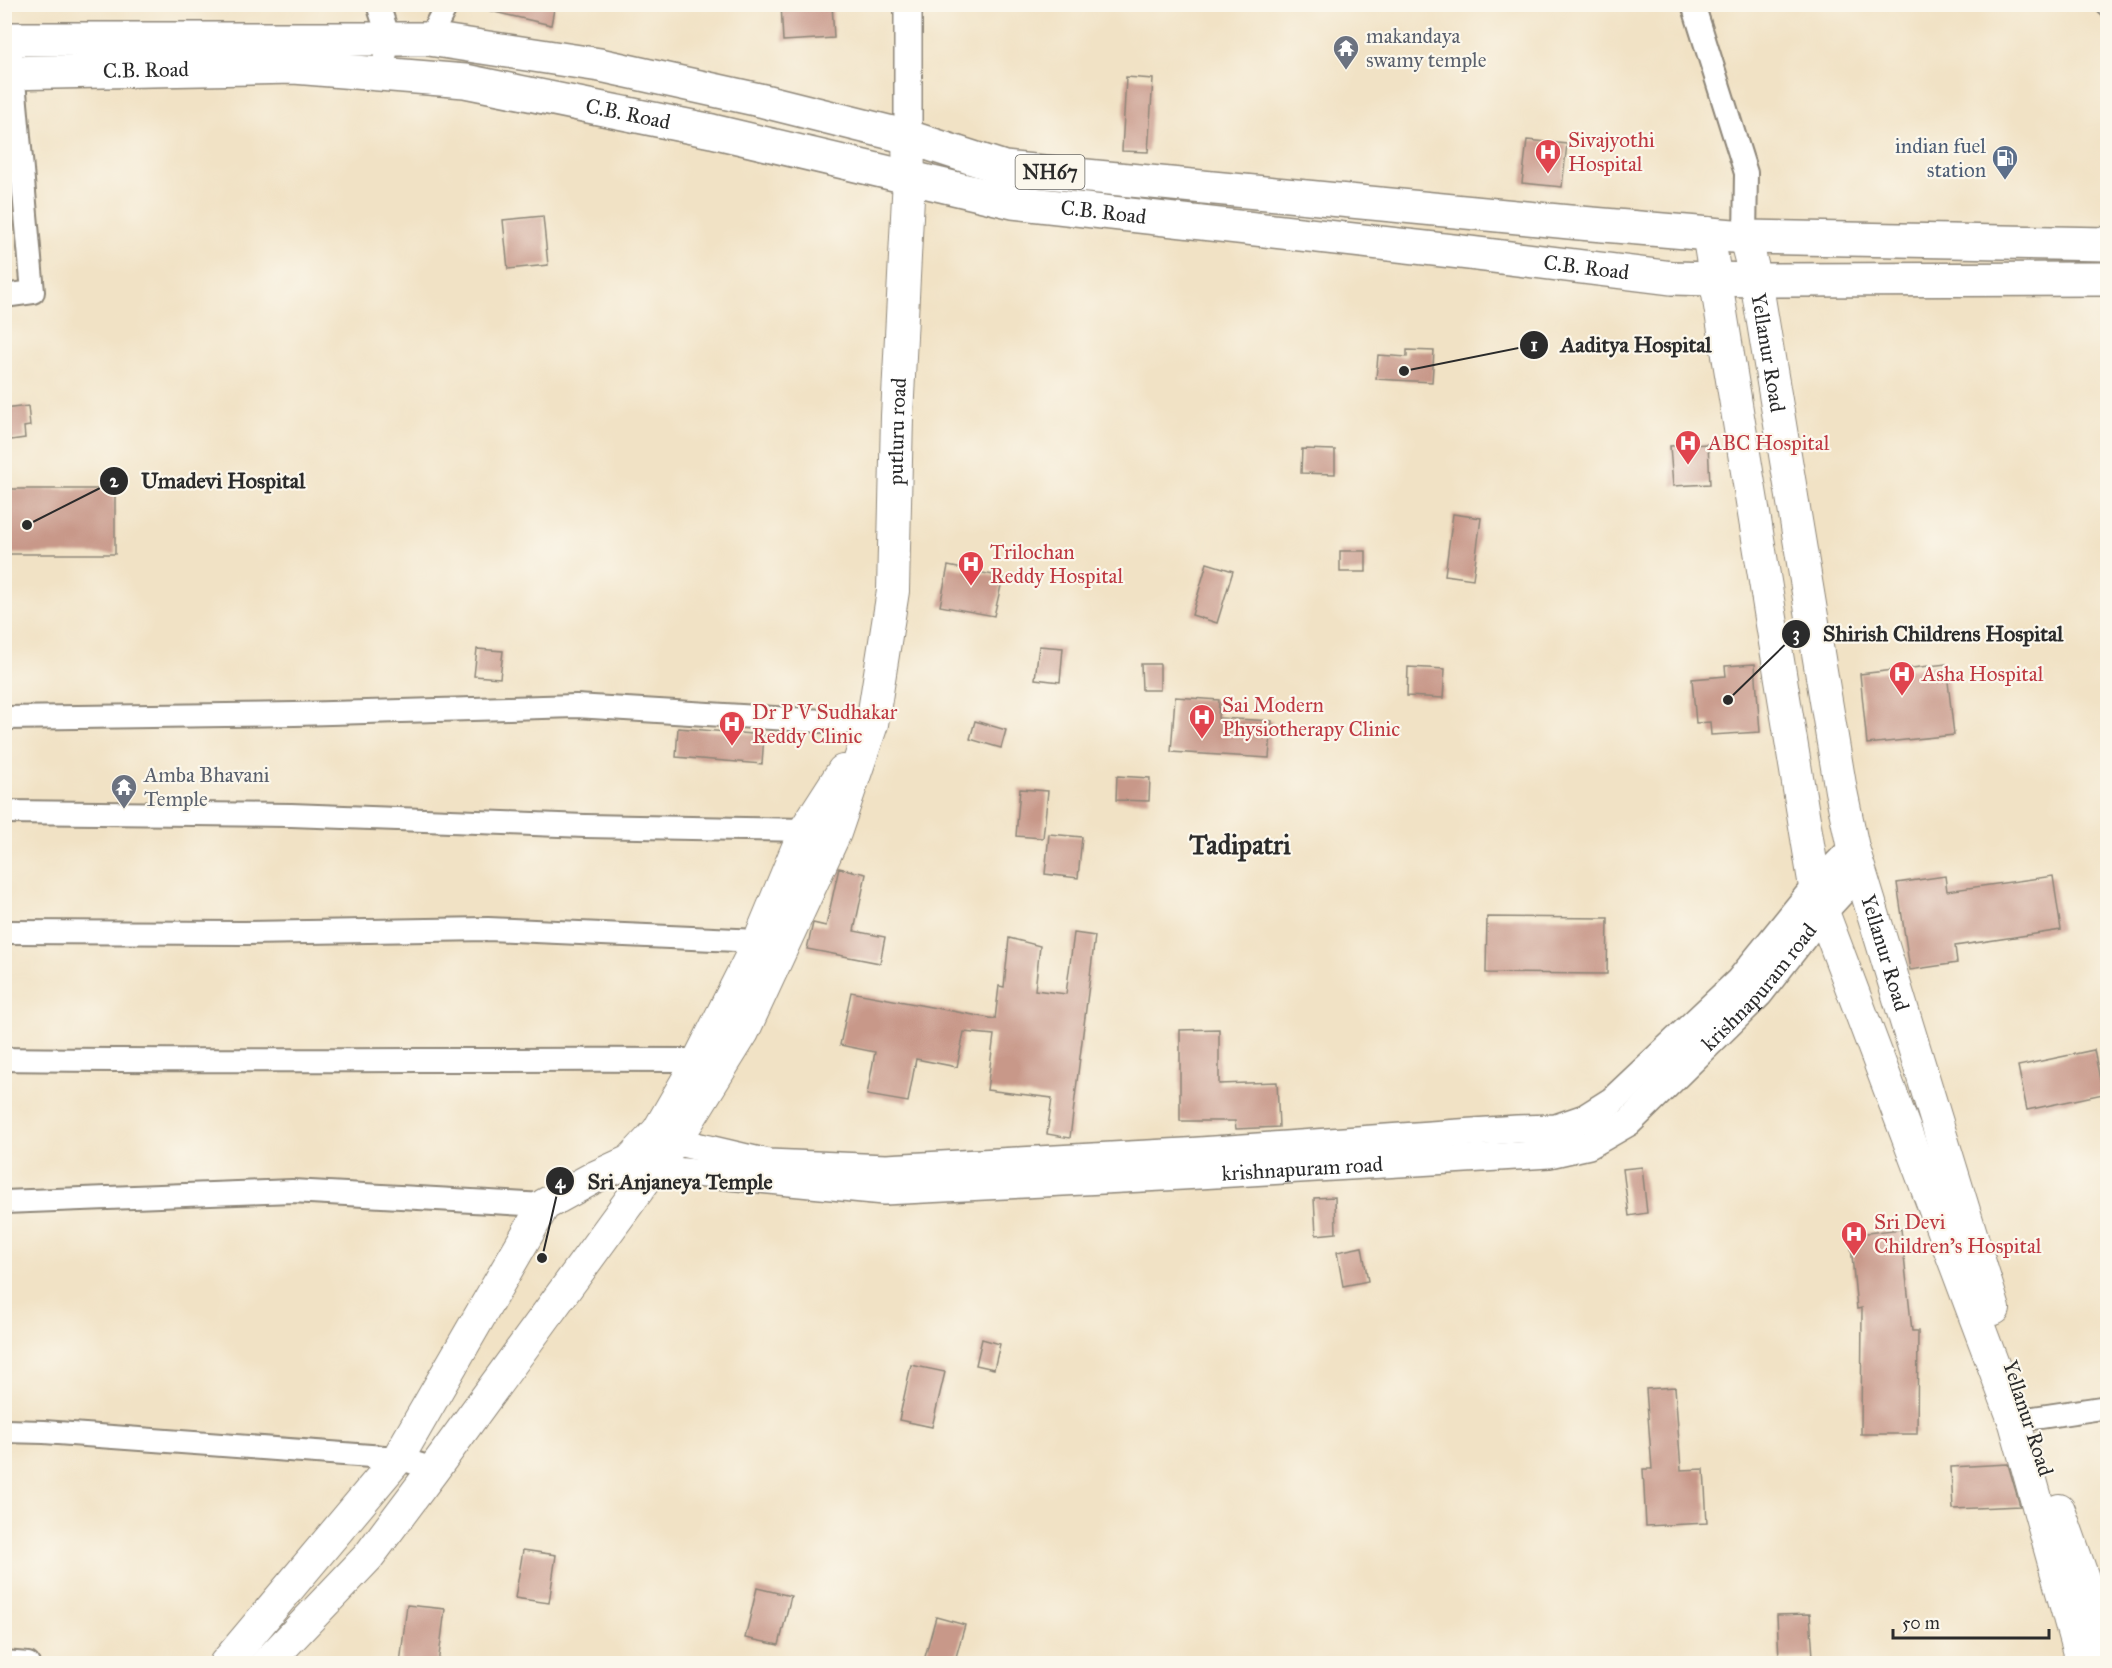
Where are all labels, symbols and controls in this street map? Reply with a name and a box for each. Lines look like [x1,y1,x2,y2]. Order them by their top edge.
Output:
place label: makandaya swamy temple [1366,23,1487,73]
temple icon: makandaya swamy temple [1331,33,1361,71]
street label: C.B. Road [103,56,190,84]
street label: C.B. Road [583,93,673,135]
place label: Sivajyothi Hospital [1568,127,1655,177]
place label: indian fuel station [1895,133,1986,183]
hospital icon: Sivajyothi Hospital [1533,137,1563,175]
fuel station icon: indian fuel station [1990,143,2020,181]
road number: NH67 [1016,155,1084,189]
street label: C.B. Road [1059,194,1148,230]
street label: C.B. Road [1542,249,1631,286]
street label: Yellanur Road [1745,291,1791,415]
callout: Aaditya Hospital [1519,325,1724,365]
text: Aaditya Hospital [1558,331,1713,358]
text: 1 [1530,334,1538,356]
street label: putluru road [882,376,912,486]
hospital icon: ABC Hospital [1673,428,1703,466]
place label: ABC Hospital [1707,430,1830,456]
callout: Umadevi Hospital [99,461,317,501]
text: Umadevi Hospital [141,467,306,494]
text: 2 [110,470,120,492]
place label: Trilochan Reddy Hospital [990,539,1123,589]
hospital icon: Trilochan Reddy Hospital [956,549,986,587]
callout: Shirish Childrens Hospital [1781,614,2075,654]
text: Shirish Childrens Hospital [1823,620,2064,647]
text: 3 [1792,623,1800,646]
hospital icon: Asha Hospital [1887,659,1917,697]
place label: Asha Hospital [1921,661,2044,687]
place label: Sai Modern Physiotherapy Clinic [1222,692,1400,742]
place label: Dr P V Sudhakar Reddy Clinic [752,699,898,749]
hospital icon: Sai Modern Physiotherapy Clinic [1187,702,1217,740]
hospital icon: Dr P V Sudhakar Reddy Clinic [717,709,747,747]
place label: Amba Bhavani Temple [143,762,270,812]
temple icon: Amba Bhavani Temple [109,772,139,810]
district label: Tadipatri [1188,828,1291,862]
street label: Yellanur Road [1855,891,1915,1014]
street label: krishnapuram road [1696,918,1823,1056]
street label: krishnapuram road [1221,1151,1384,1187]
callout: Sri Anjaneya Temple [545,1161,784,1201]
text: Sri Anjaneya Temple [587,1168,773,1195]
text: 4 [555,1171,566,1194]
place label: Sri Devi Children's Hospital [1874,1209,2042,1259]
hospital icon: Sri Devi Children's Hospital [1839,1219,1869,1257]
street label: Yellanur Road [1997,1357,2059,1480]
scale bar [1893,1602,2049,1640]
text: 50 m [1902,1612,1940,1634]

